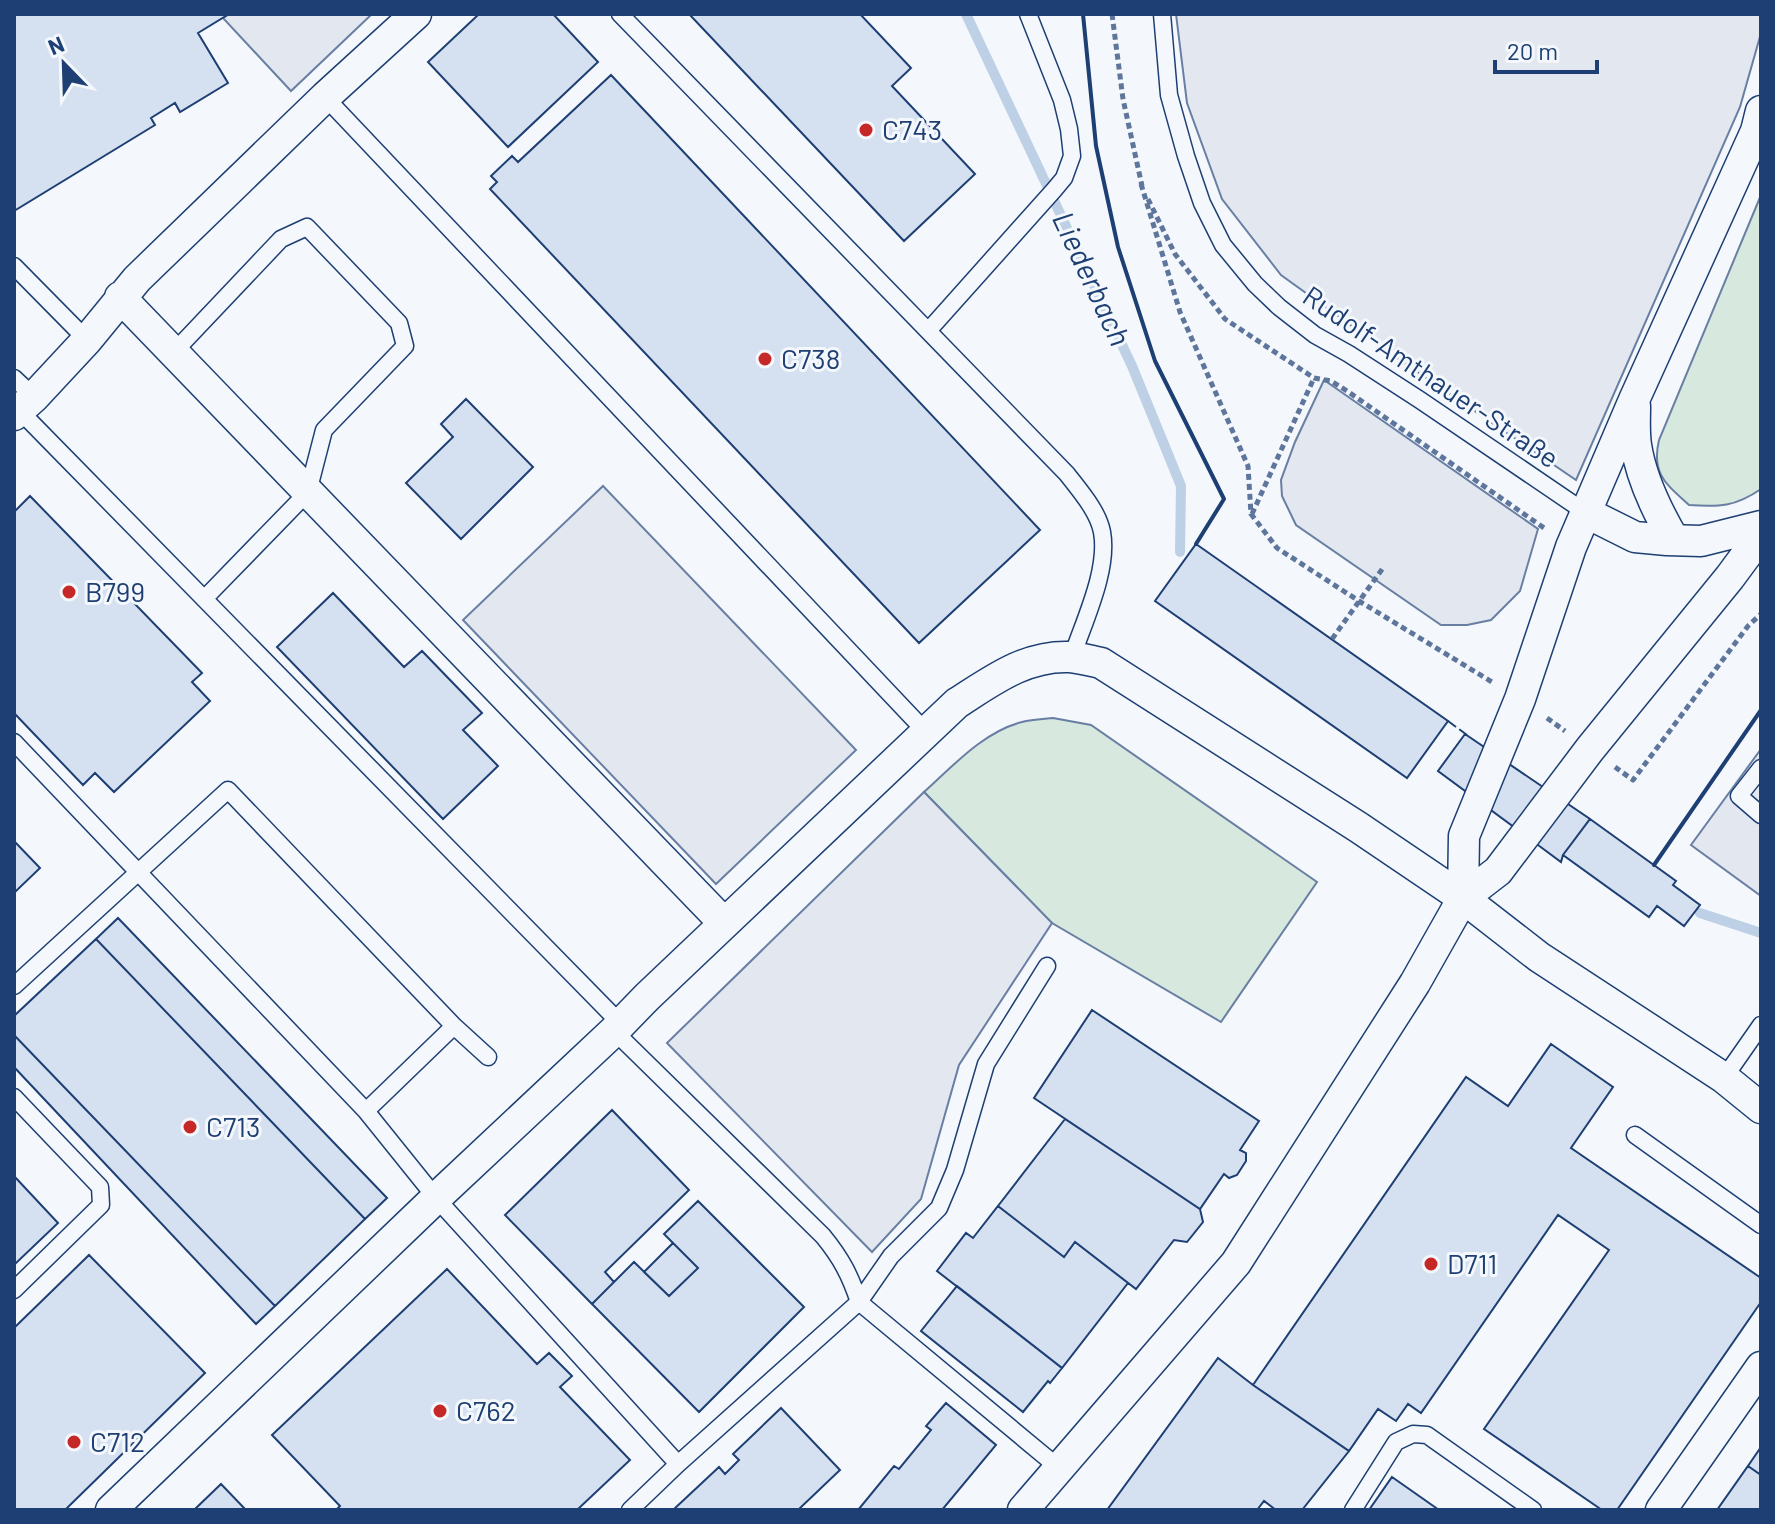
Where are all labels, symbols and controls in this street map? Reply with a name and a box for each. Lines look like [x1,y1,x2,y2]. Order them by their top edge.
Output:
north arrow [24,24,104,104]
scale bar [1495,24,1597,74]
text: N [44,30,68,59]
text: 20 m [1507,36,1558,65]
place label: C743 [882,112,942,146]
marker: C743 [857,121,875,139]
water label: Liederbach [1046,205,1140,351]
street label: Rudolf-Amthauer-Straße [1297,278,1566,474]
place label: C738 [781,341,840,375]
marker: C738 [756,350,774,368]
place label: B799 [85,574,145,608]
marker: B799 [60,583,78,601]
place label: C713 [206,1109,261,1143]
marker: C713 [181,1118,199,1136]
place label: D711 [1447,1246,1497,1280]
marker: D711 [1422,1255,1440,1273]
place label: C762 [456,1393,516,1427]
marker: C762 [431,1402,449,1420]
place label: C712 [90,1424,145,1458]
marker: C712 [65,1433,83,1451]

